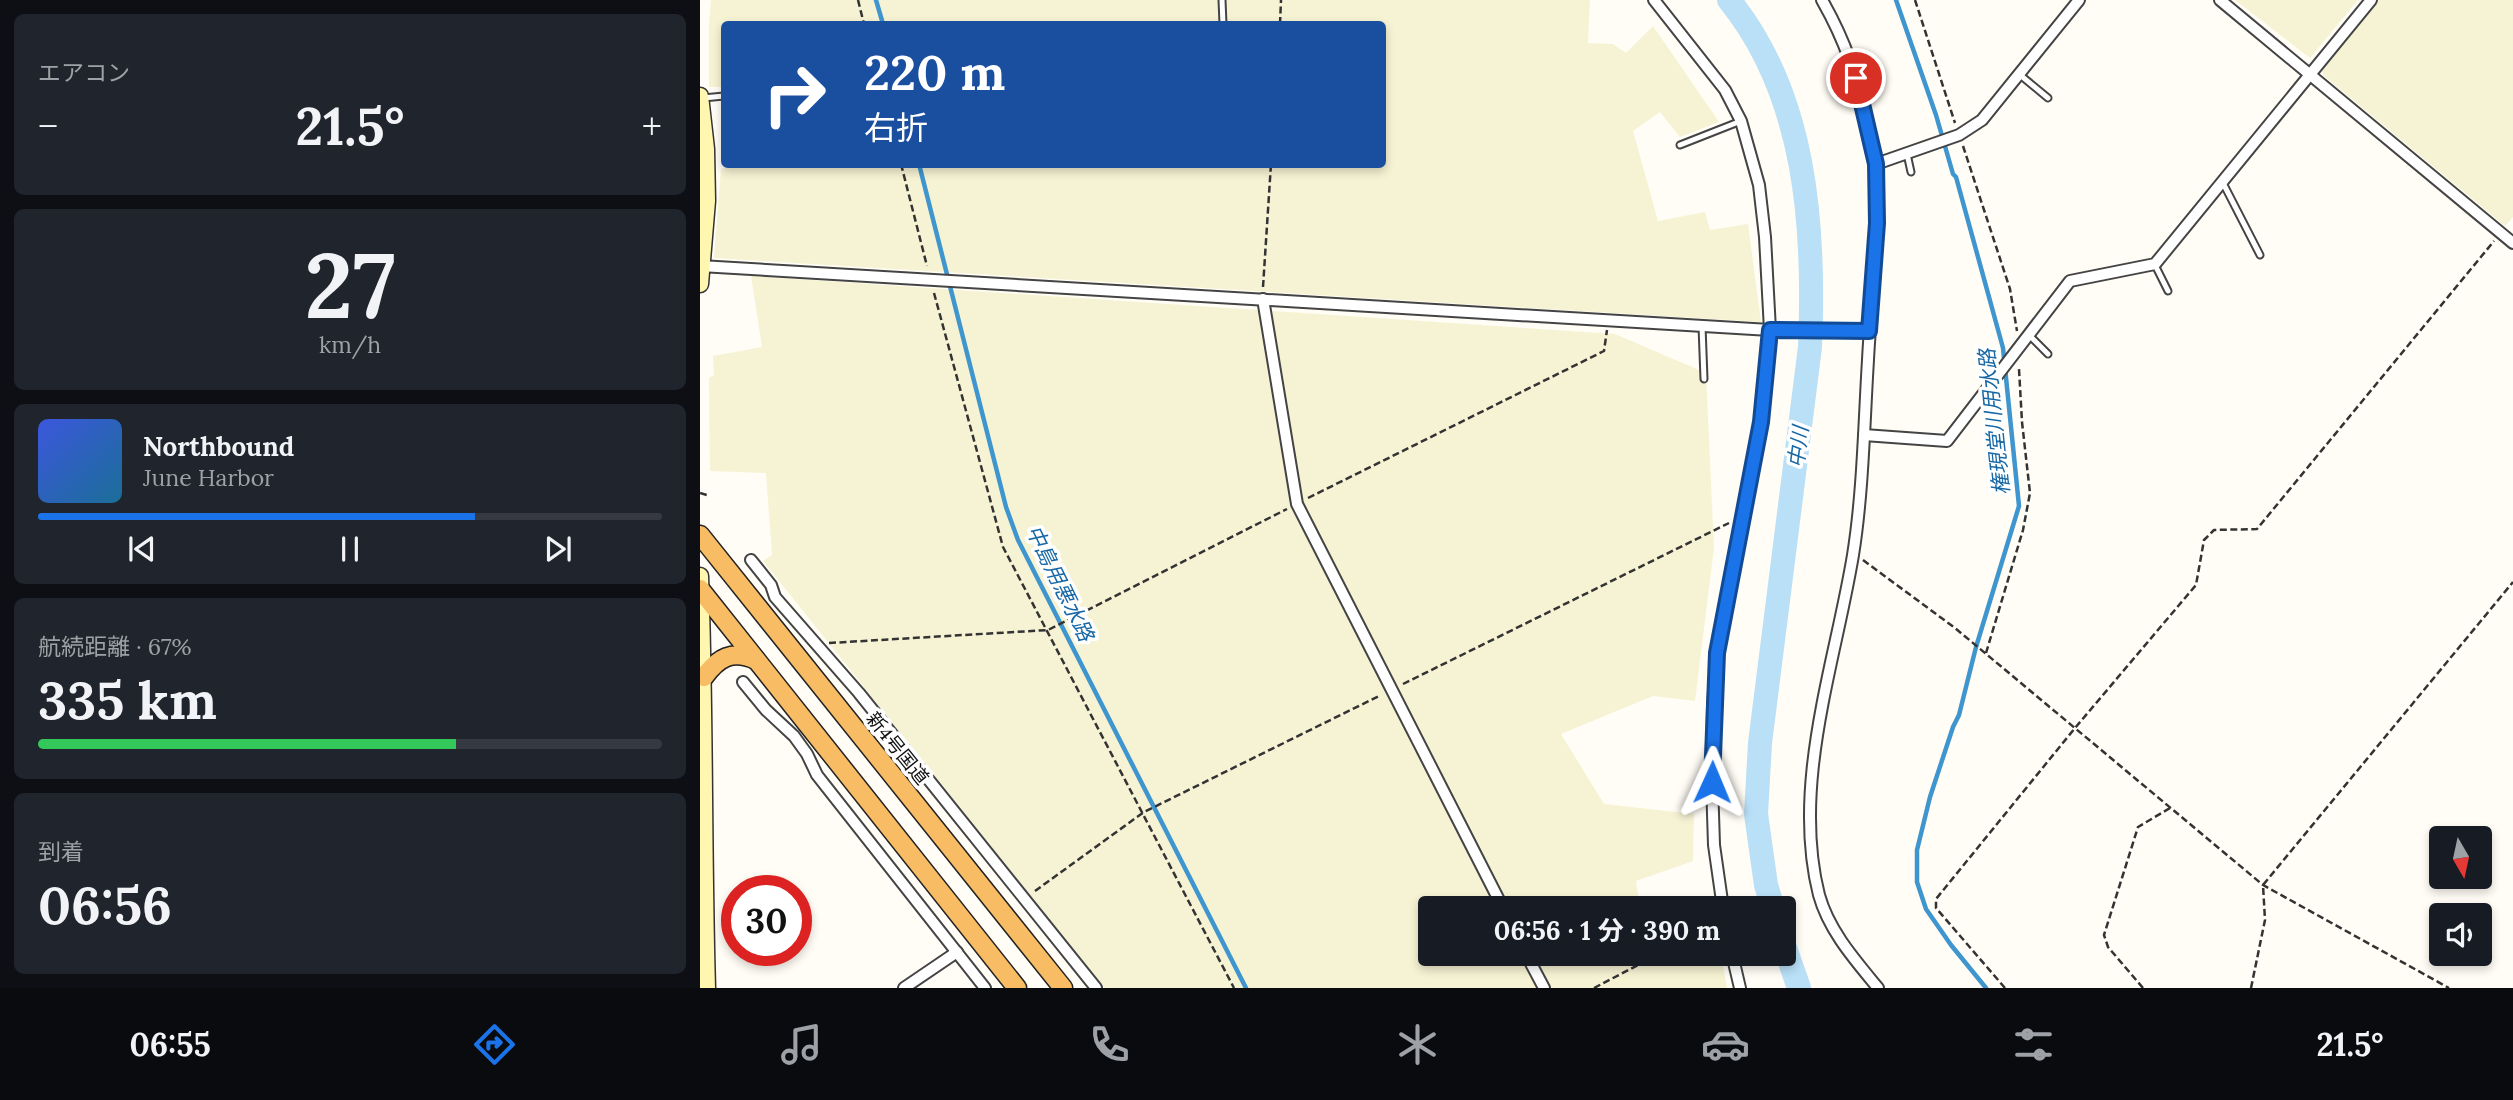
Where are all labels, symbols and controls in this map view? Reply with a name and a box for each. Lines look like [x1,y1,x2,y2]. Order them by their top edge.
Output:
text: 220 m [864,41,1005,103]
pin [1826,48,1886,108]
icon: right [749,49,840,140]
text: エアコン [38,58,130,87]
icon: arrive [1837,59,1875,97]
text: 21.5° [296,93,404,159]
text: − [38,102,58,150]
text: + [642,102,662,150]
text: 右折 [864,107,928,148]
text: 27 [304,226,396,343]
text: km/h [319,330,381,359]
water label: 権現堂川用水路 [1973,346,2015,497]
water label: 中川 [1782,423,1814,469]
text: Northbound [143,430,294,463]
text: June Harbor [143,463,274,492]
water label: 中島用悪水路 [1020,520,1101,647]
icon: previous [123,530,161,568]
icon: pause [331,530,369,568]
icon: next [539,530,577,568]
text: 航続距離 · 67% [38,632,192,661]
text: 335 km [38,667,217,733]
street label: 新4号国道 [862,707,934,789]
position arrow [1675,745,1749,819]
north arrow [2429,826,2492,889]
map controls [2429,826,2492,966]
text: 到着 [38,837,84,866]
text: 06:56 [38,872,172,938]
speed limit sign: 30 [721,875,812,966]
button: sound [2429,903,2492,966]
text: 06:56 · 1 分 · 390 m [1494,914,1720,947]
icon: directions [470,1020,519,1069]
icon: music [777,1020,826,1069]
icon: phone [1085,1020,1134,1069]
icon: climate [1393,1020,1442,1069]
icon: car [1701,1020,1750,1069]
icon: filters [2009,1020,2058,1069]
text: 06:55 [129,1024,211,1065]
text: 21.5° [2317,1024,2384,1065]

